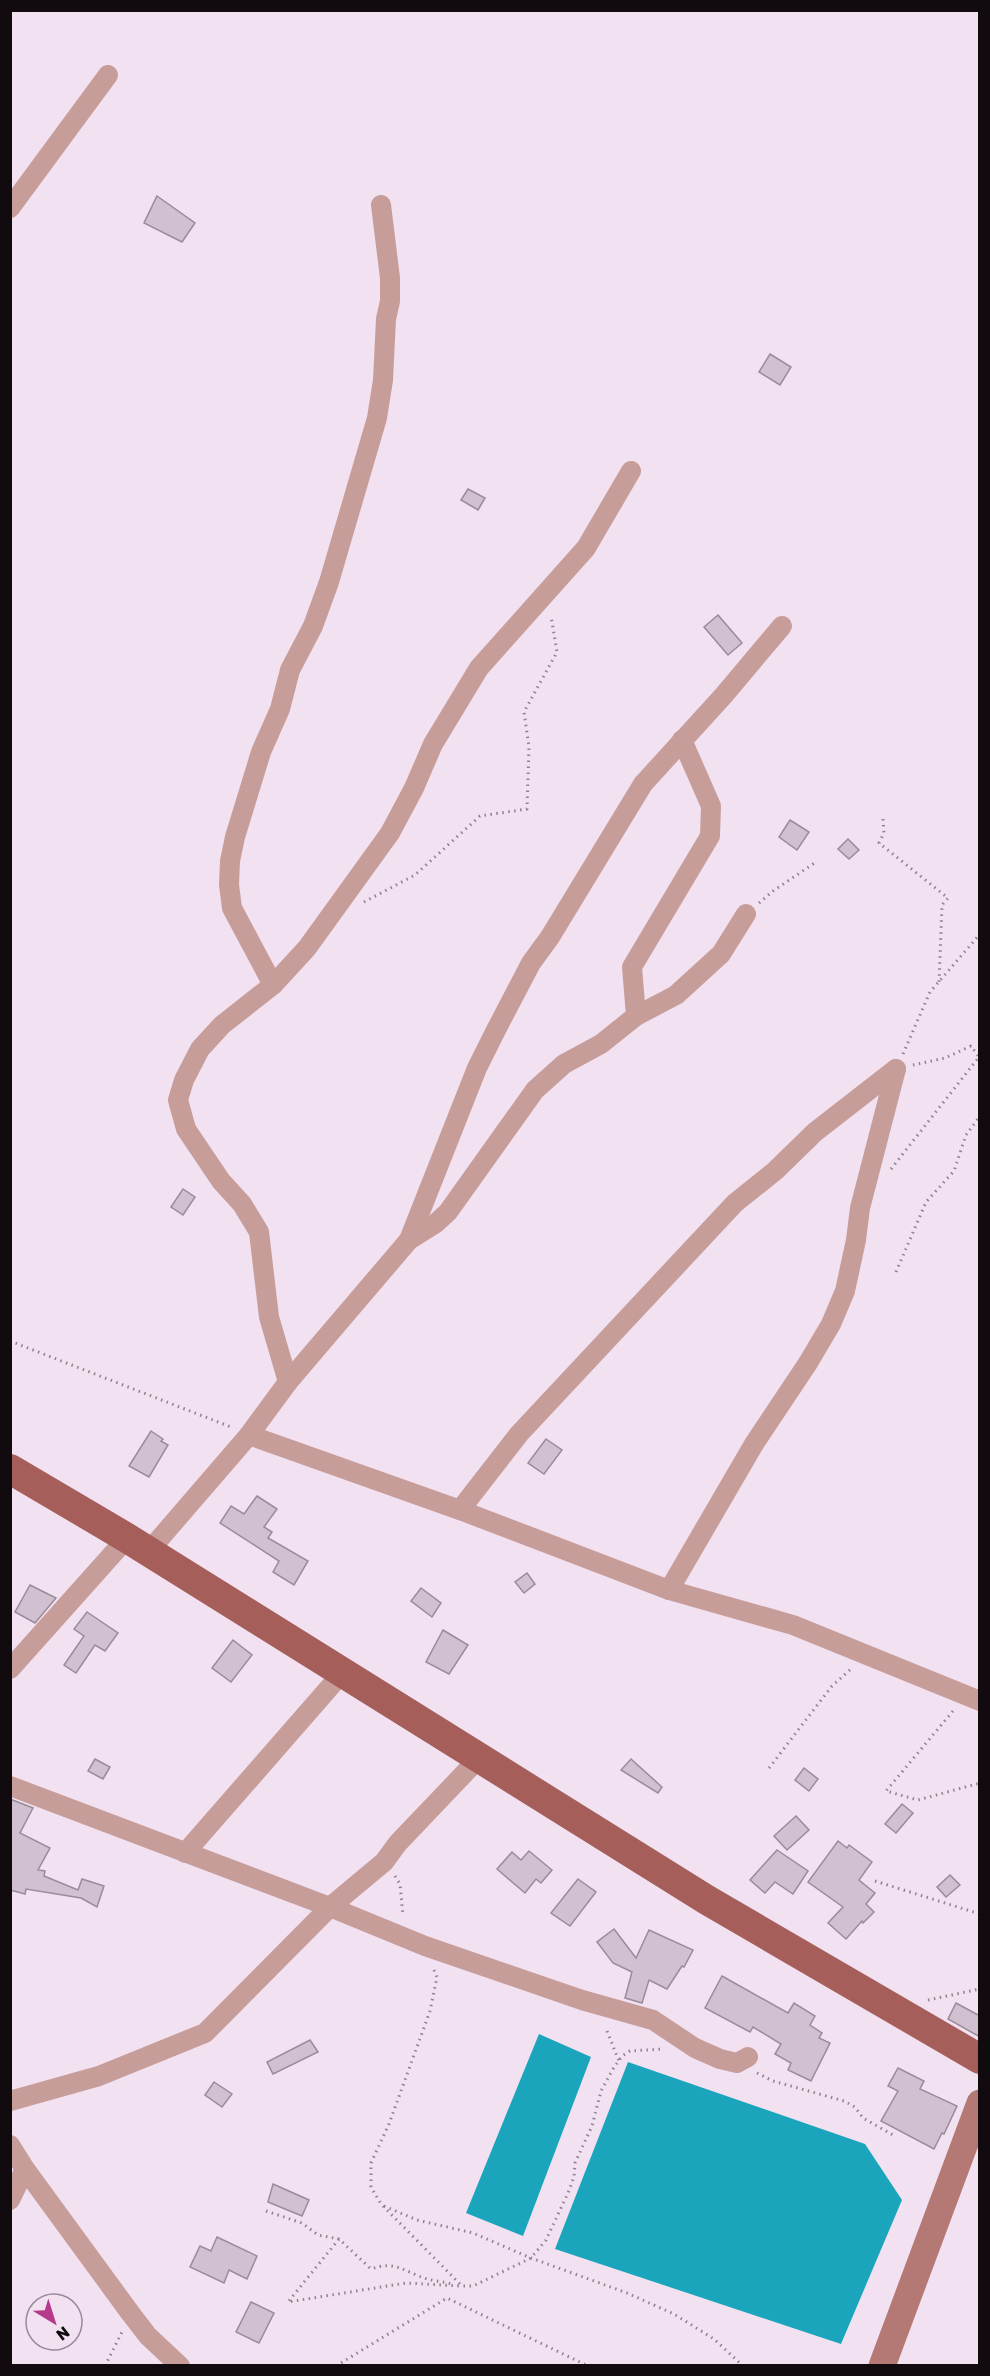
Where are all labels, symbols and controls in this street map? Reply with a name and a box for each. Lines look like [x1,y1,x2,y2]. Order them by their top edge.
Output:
north arrow [24,2292,84,2352]
text: N [53,2322,73,2344]

